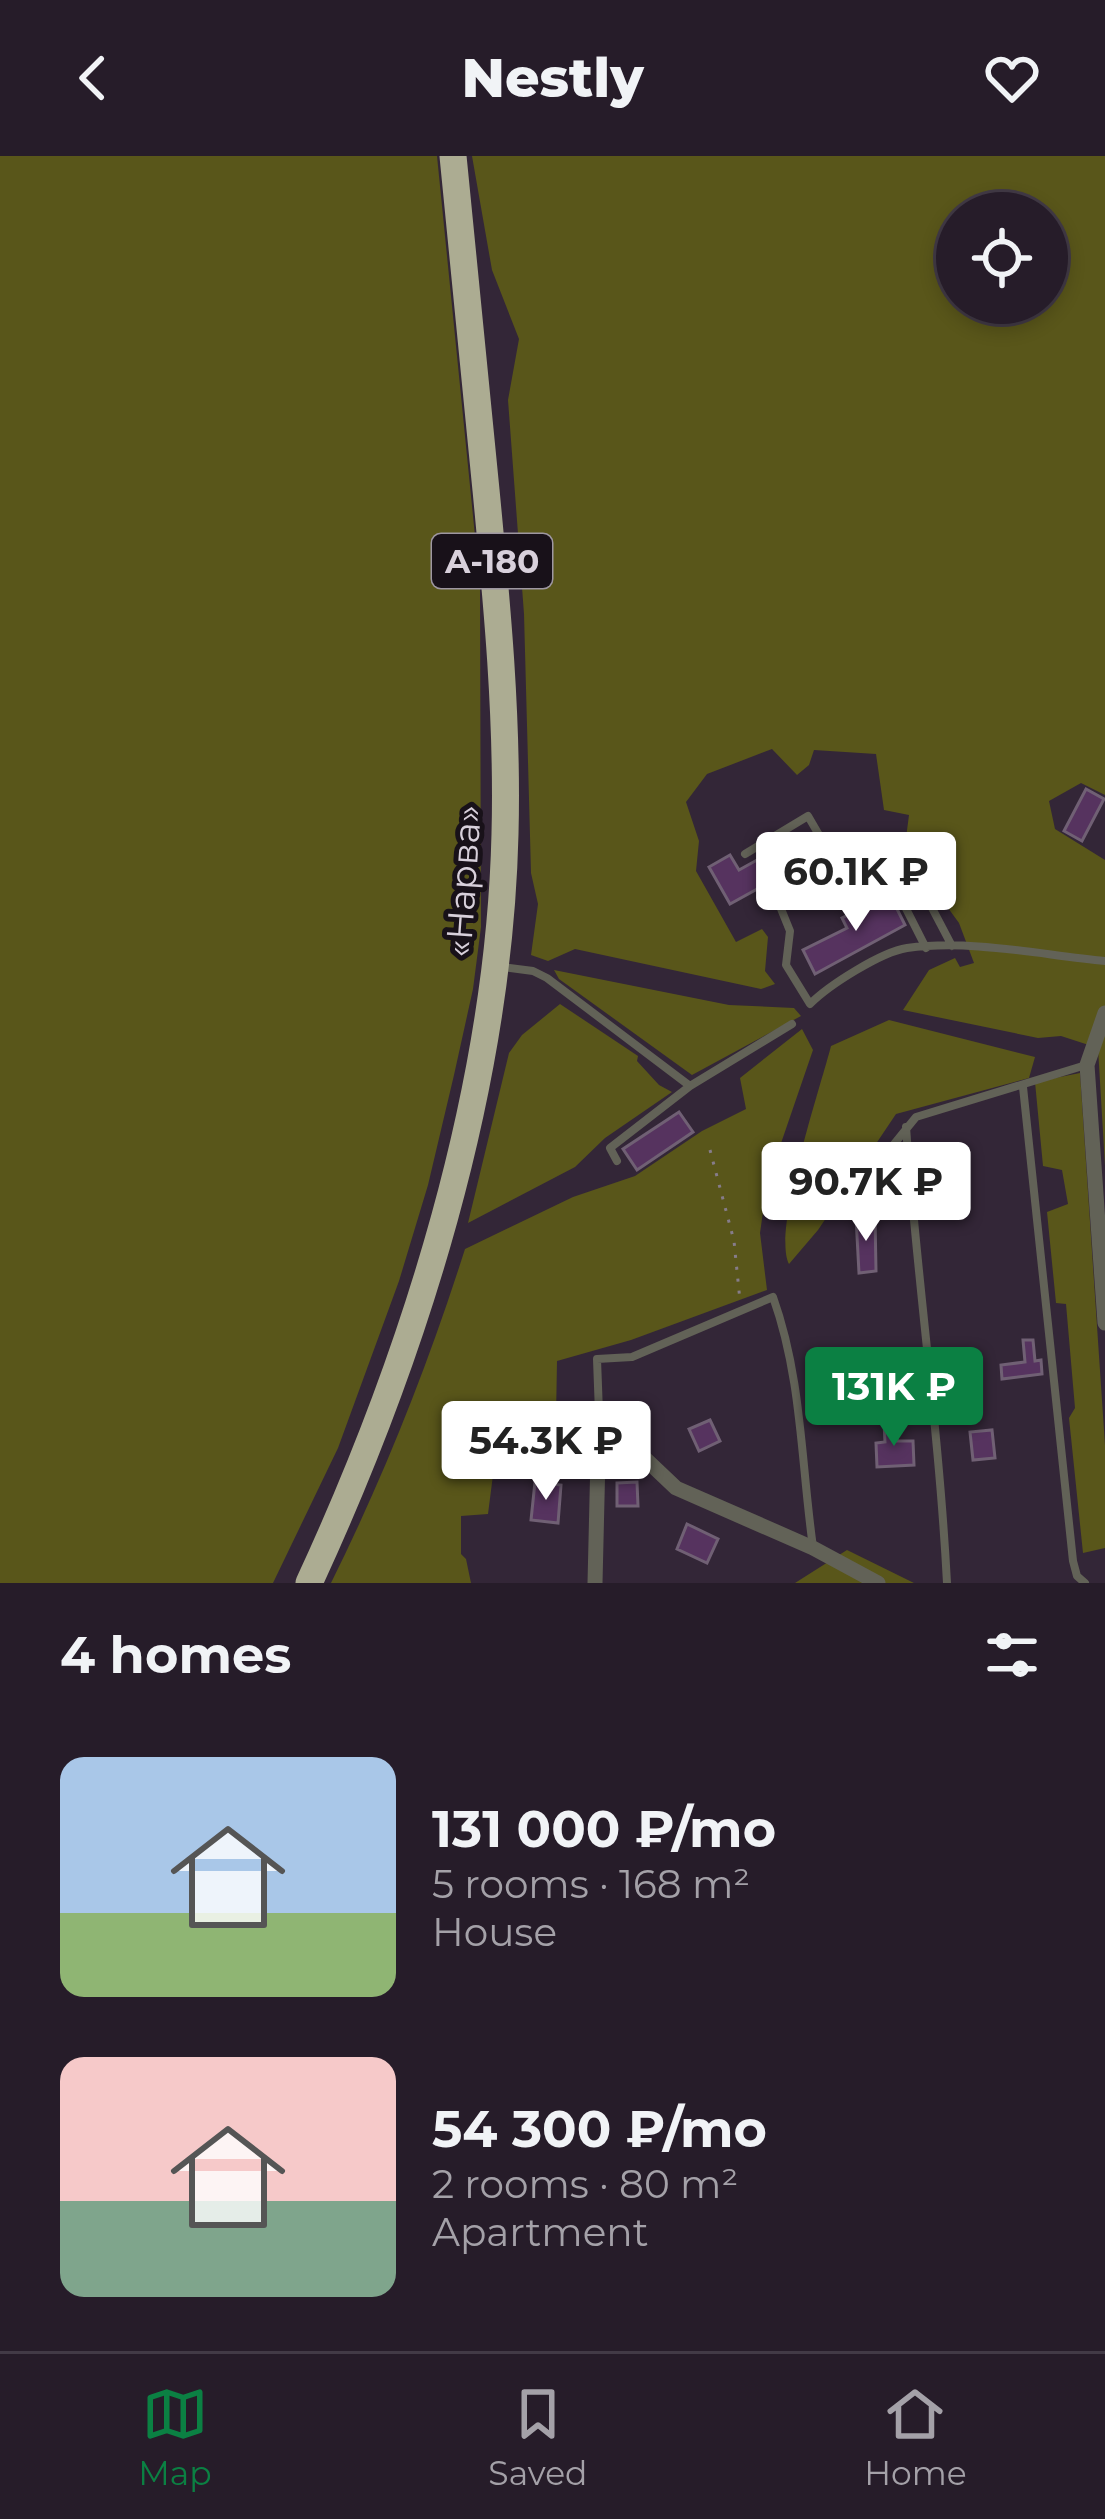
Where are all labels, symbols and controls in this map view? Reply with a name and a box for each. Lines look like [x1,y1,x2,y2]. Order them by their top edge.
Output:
icon: back [60,45,126,111]
text: Nestly [461,45,644,111]
icon: heart [979,45,1045,111]
map controls [936,192,1068,324]
button: locate [936,192,1068,324]
road number: А-180 [432,534,552,588]
street label: «Нарва» [436,803,490,959]
pin: 60.1K ₽ [745,832,967,934]
text: 60.1K ₽ [783,847,929,895]
pin: 90.7K ₽ [755,1142,977,1244]
text: 90.7K ₽ [789,1157,943,1205]
pin: 131K ₽ [796,1347,992,1449]
text: 131K ₽ [832,1362,956,1410]
pin: 54.3K ₽ [435,1401,657,1503]
text: 54.3K ₽ [469,1416,623,1464]
icon: filters [979,1622,1045,1688]
text: 4 homes [60,1624,291,1686]
text: 131 000 ₽/mo [432,1798,776,1860]
icon: home [156,1805,300,1949]
text: 5 rooms · 168 m² [432,1860,750,1908]
text: House [432,1908,557,1956]
text: 54 300 ₽/mo [432,2098,767,2160]
icon: home [156,2105,300,2249]
text: 2 rooms · 80 m² [432,2160,738,2208]
text: Apartment [432,2208,648,2256]
tab: Map [138,2381,212,2493]
tab: Saved [488,2381,588,2493]
tab: Home [864,2381,967,2493]

